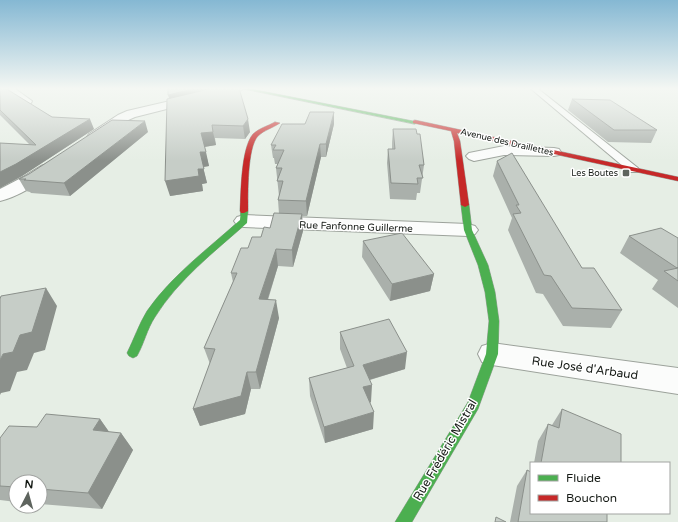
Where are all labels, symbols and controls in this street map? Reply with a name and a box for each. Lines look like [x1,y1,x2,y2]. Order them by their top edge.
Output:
street label: Avenue des Draillettes [459,126,555,159]
place label: Les Boutes [571,168,618,179]
marker: Les Boutes [621,168,631,178]
street label: Rue Fanfonne Guillerme [299,219,413,235]
street label: Rue José d'Arbaud [531,354,639,382]
street label: Rue Frédéric Mistral [410,397,480,503]
legend [530,462,670,514]
text: Fluide [566,471,601,485]
north arrow [8,474,48,514]
text: N [24,478,34,491]
text: Bouchon [566,491,617,505]

